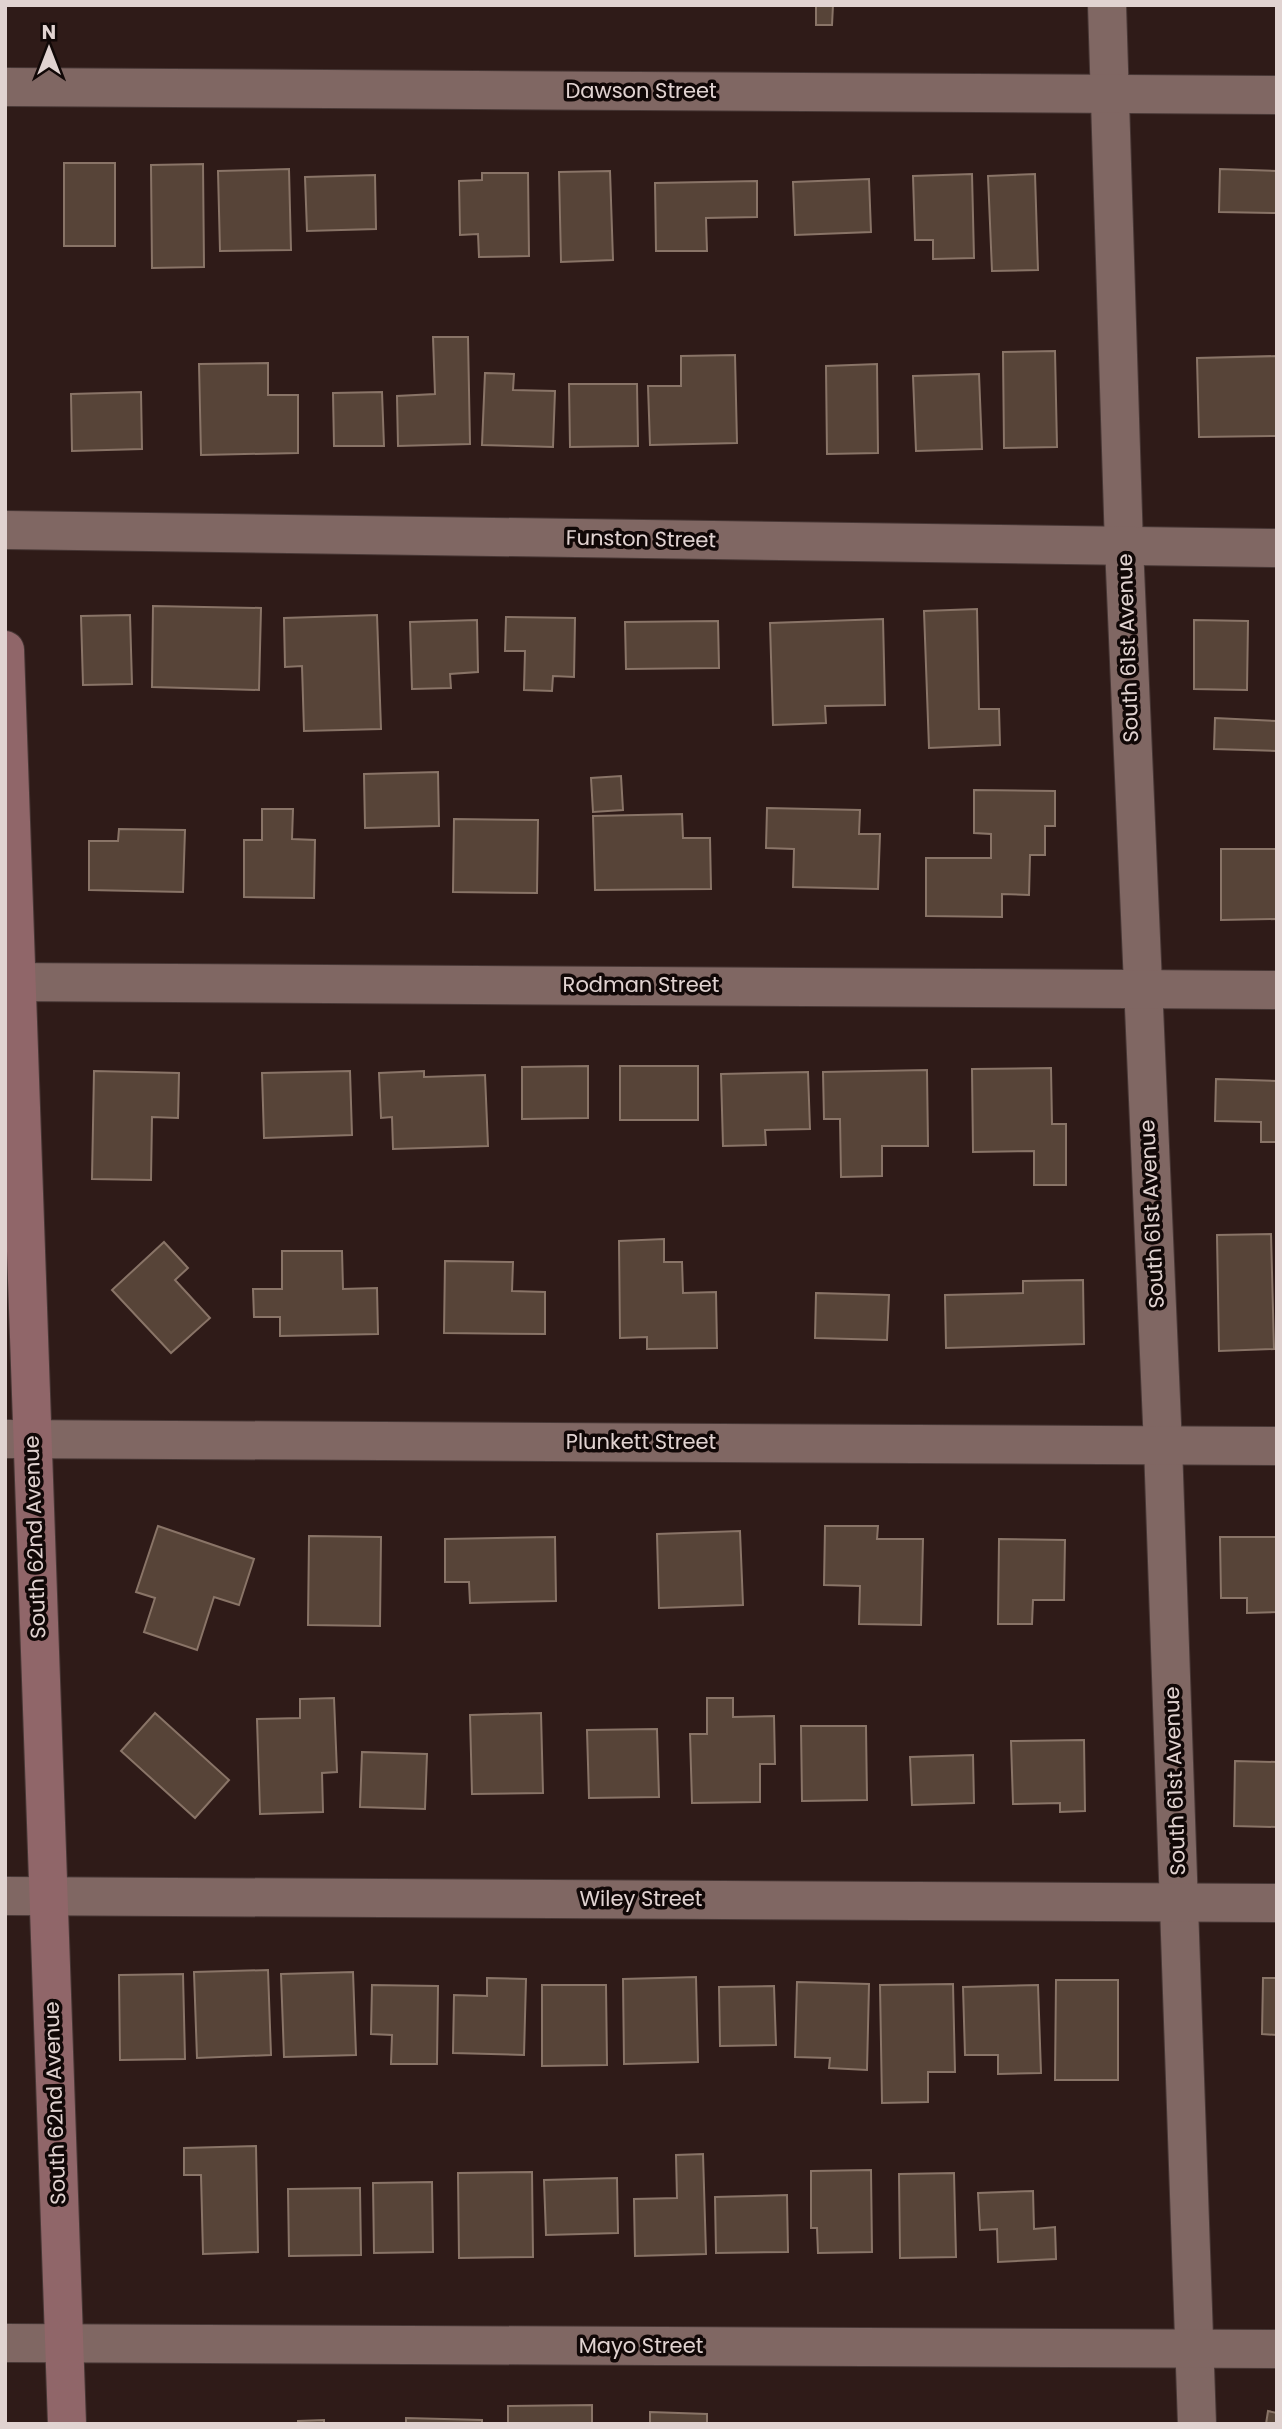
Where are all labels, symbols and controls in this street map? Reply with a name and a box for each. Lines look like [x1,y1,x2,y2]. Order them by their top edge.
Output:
north arrow [14,14,84,84]
text: N [42,19,56,46]
street label: Dawson Street [565,76,717,105]
street label: Funston Street [566,523,716,554]
street label: South 61st Avenue [1110,553,1145,743]
street label: Rodman Street [563,970,719,999]
street label: South 61st Avenue [1132,1119,1171,1309]
street label: Plunkett Street [566,1427,716,1456]
street label: South 62nd Avenue [16,1435,53,1639]
street label: South 61st Avenue [1157,1686,1192,1876]
street label: Wiley Street [580,1884,702,1913]
street label: South 62nd Avenue [36,2001,73,2205]
street label: Mayo Street [579,2331,703,2360]

